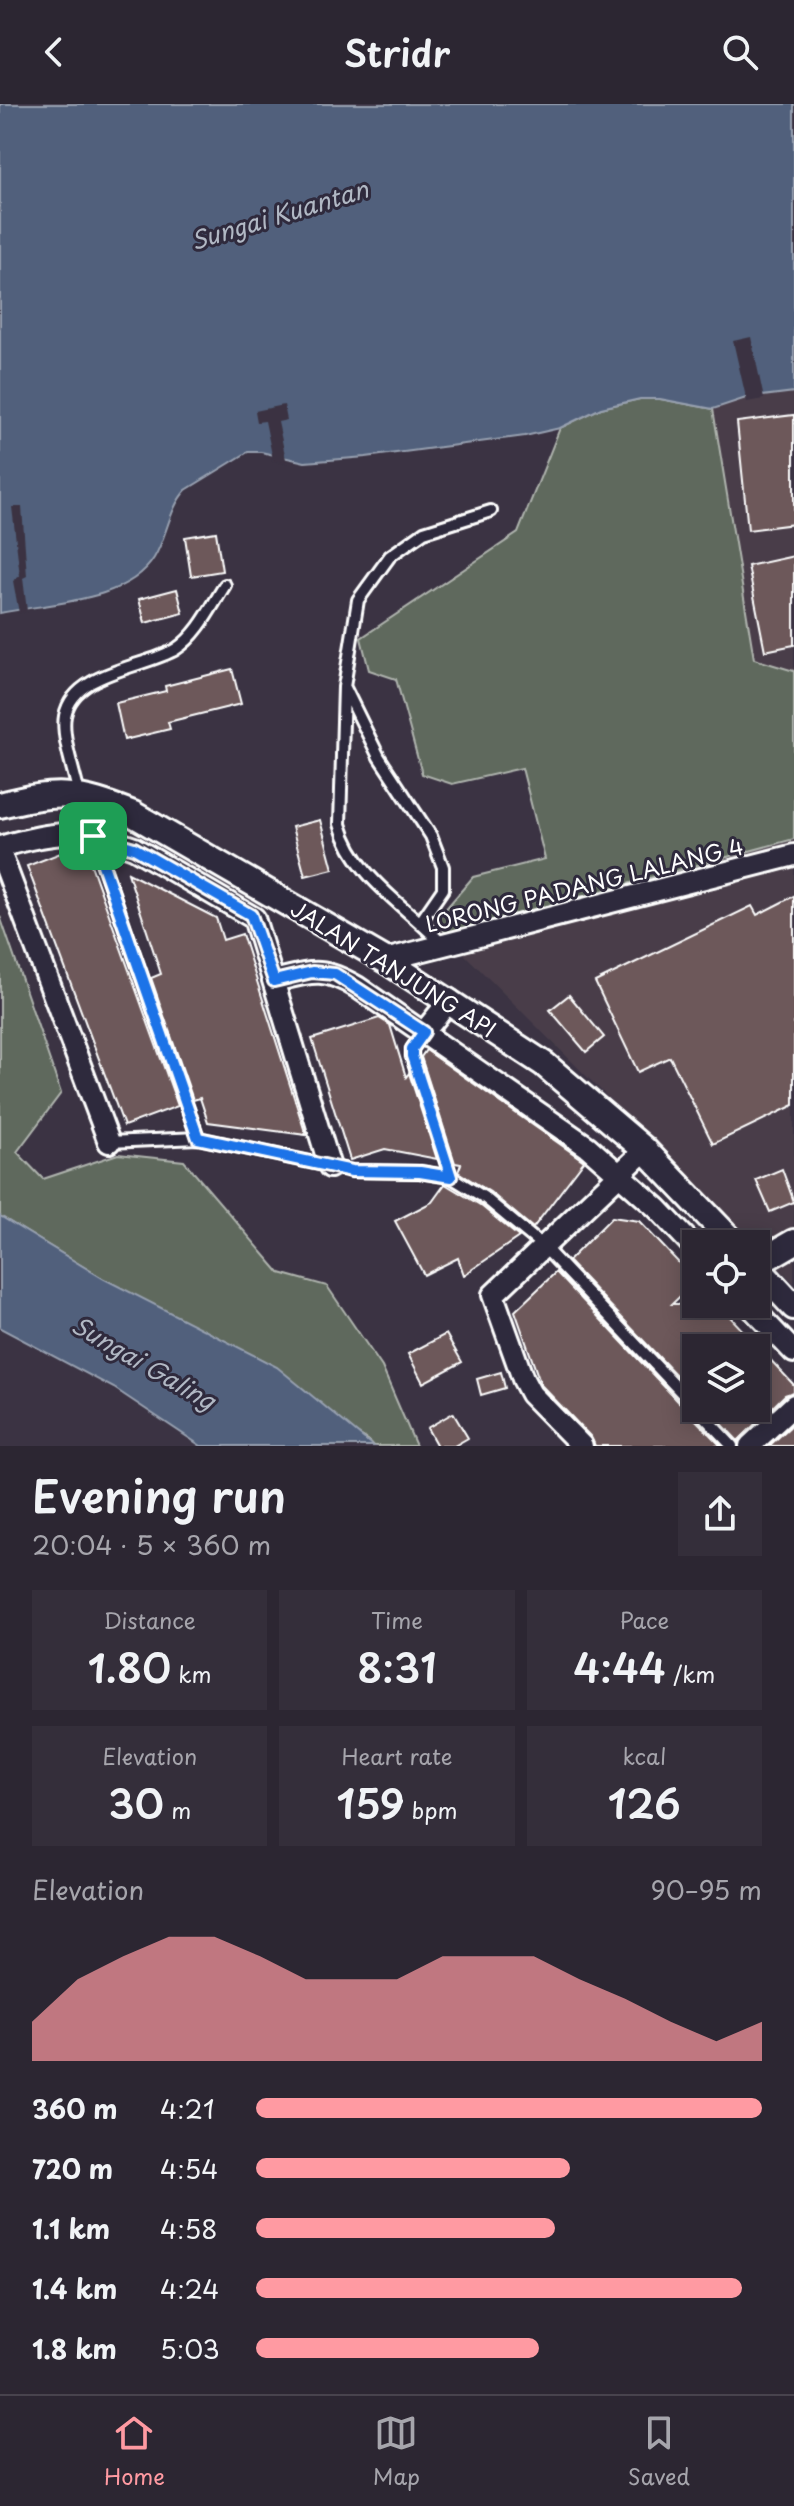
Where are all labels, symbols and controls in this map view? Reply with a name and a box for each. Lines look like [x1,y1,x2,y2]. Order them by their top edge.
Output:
text: Stridr [344,25,450,79]
icon: back [32,30,76,74]
icon: search [718,30,762,74]
water label: Sungai Kuantan [186,170,373,258]
pin [59,802,127,870]
icon: arrive [71,814,115,858]
street label: LORONG PADANG LALANG 4 [421,828,747,940]
street label: JALAN TANJUNG API [285,891,503,1045]
map controls [682,1230,770,1422]
button: locate [682,1230,770,1318]
water label: Sungai Galing [66,1306,224,1419]
button: layers [682,1334,770,1422]
text: Evening run [32,1462,286,1528]
button: share [678,1472,762,1556]
text: 20:04 · 5 × 360 m [32,1525,271,1564]
text: Distance [104,1603,196,1636]
text: Time [371,1603,423,1636]
text: Pace [619,1603,669,1636]
text: 1.80 [88,1636,171,1697]
text: 8:31 [357,1636,437,1697]
text: 4:44 [573,1636,666,1697]
text: km [171,1657,211,1690]
text: /km [666,1657,715,1690]
text: Elevation [102,1739,197,1772]
text: Heart rate [341,1739,453,1772]
text: kcal [622,1739,666,1772]
text: 30 [108,1772,164,1833]
text: 159 [337,1772,405,1833]
text: 126 [608,1772,681,1833]
text: m [164,1793,191,1826]
text: bpm [405,1793,457,1826]
text: Elevation [32,1870,144,1909]
text: 90–95 m [650,1870,762,1909]
text: 360 m [32,2089,118,2128]
text: 4:21 [160,2089,215,2128]
text: 720 m [32,2149,113,2188]
text: 4:54 [160,2149,219,2188]
text: 1.1 km [32,2209,110,2248]
text: 4:58 [160,2209,218,2248]
text: 1.4 km [32,2269,117,2308]
text: 4:24 [160,2269,220,2308]
text: 1.8 km [32,2329,117,2368]
text: 5:03 [160,2329,220,2368]
tab: Home [104,2411,165,2492]
tab: Map [373,2411,420,2492]
tab: Saved [628,2411,690,2492]

